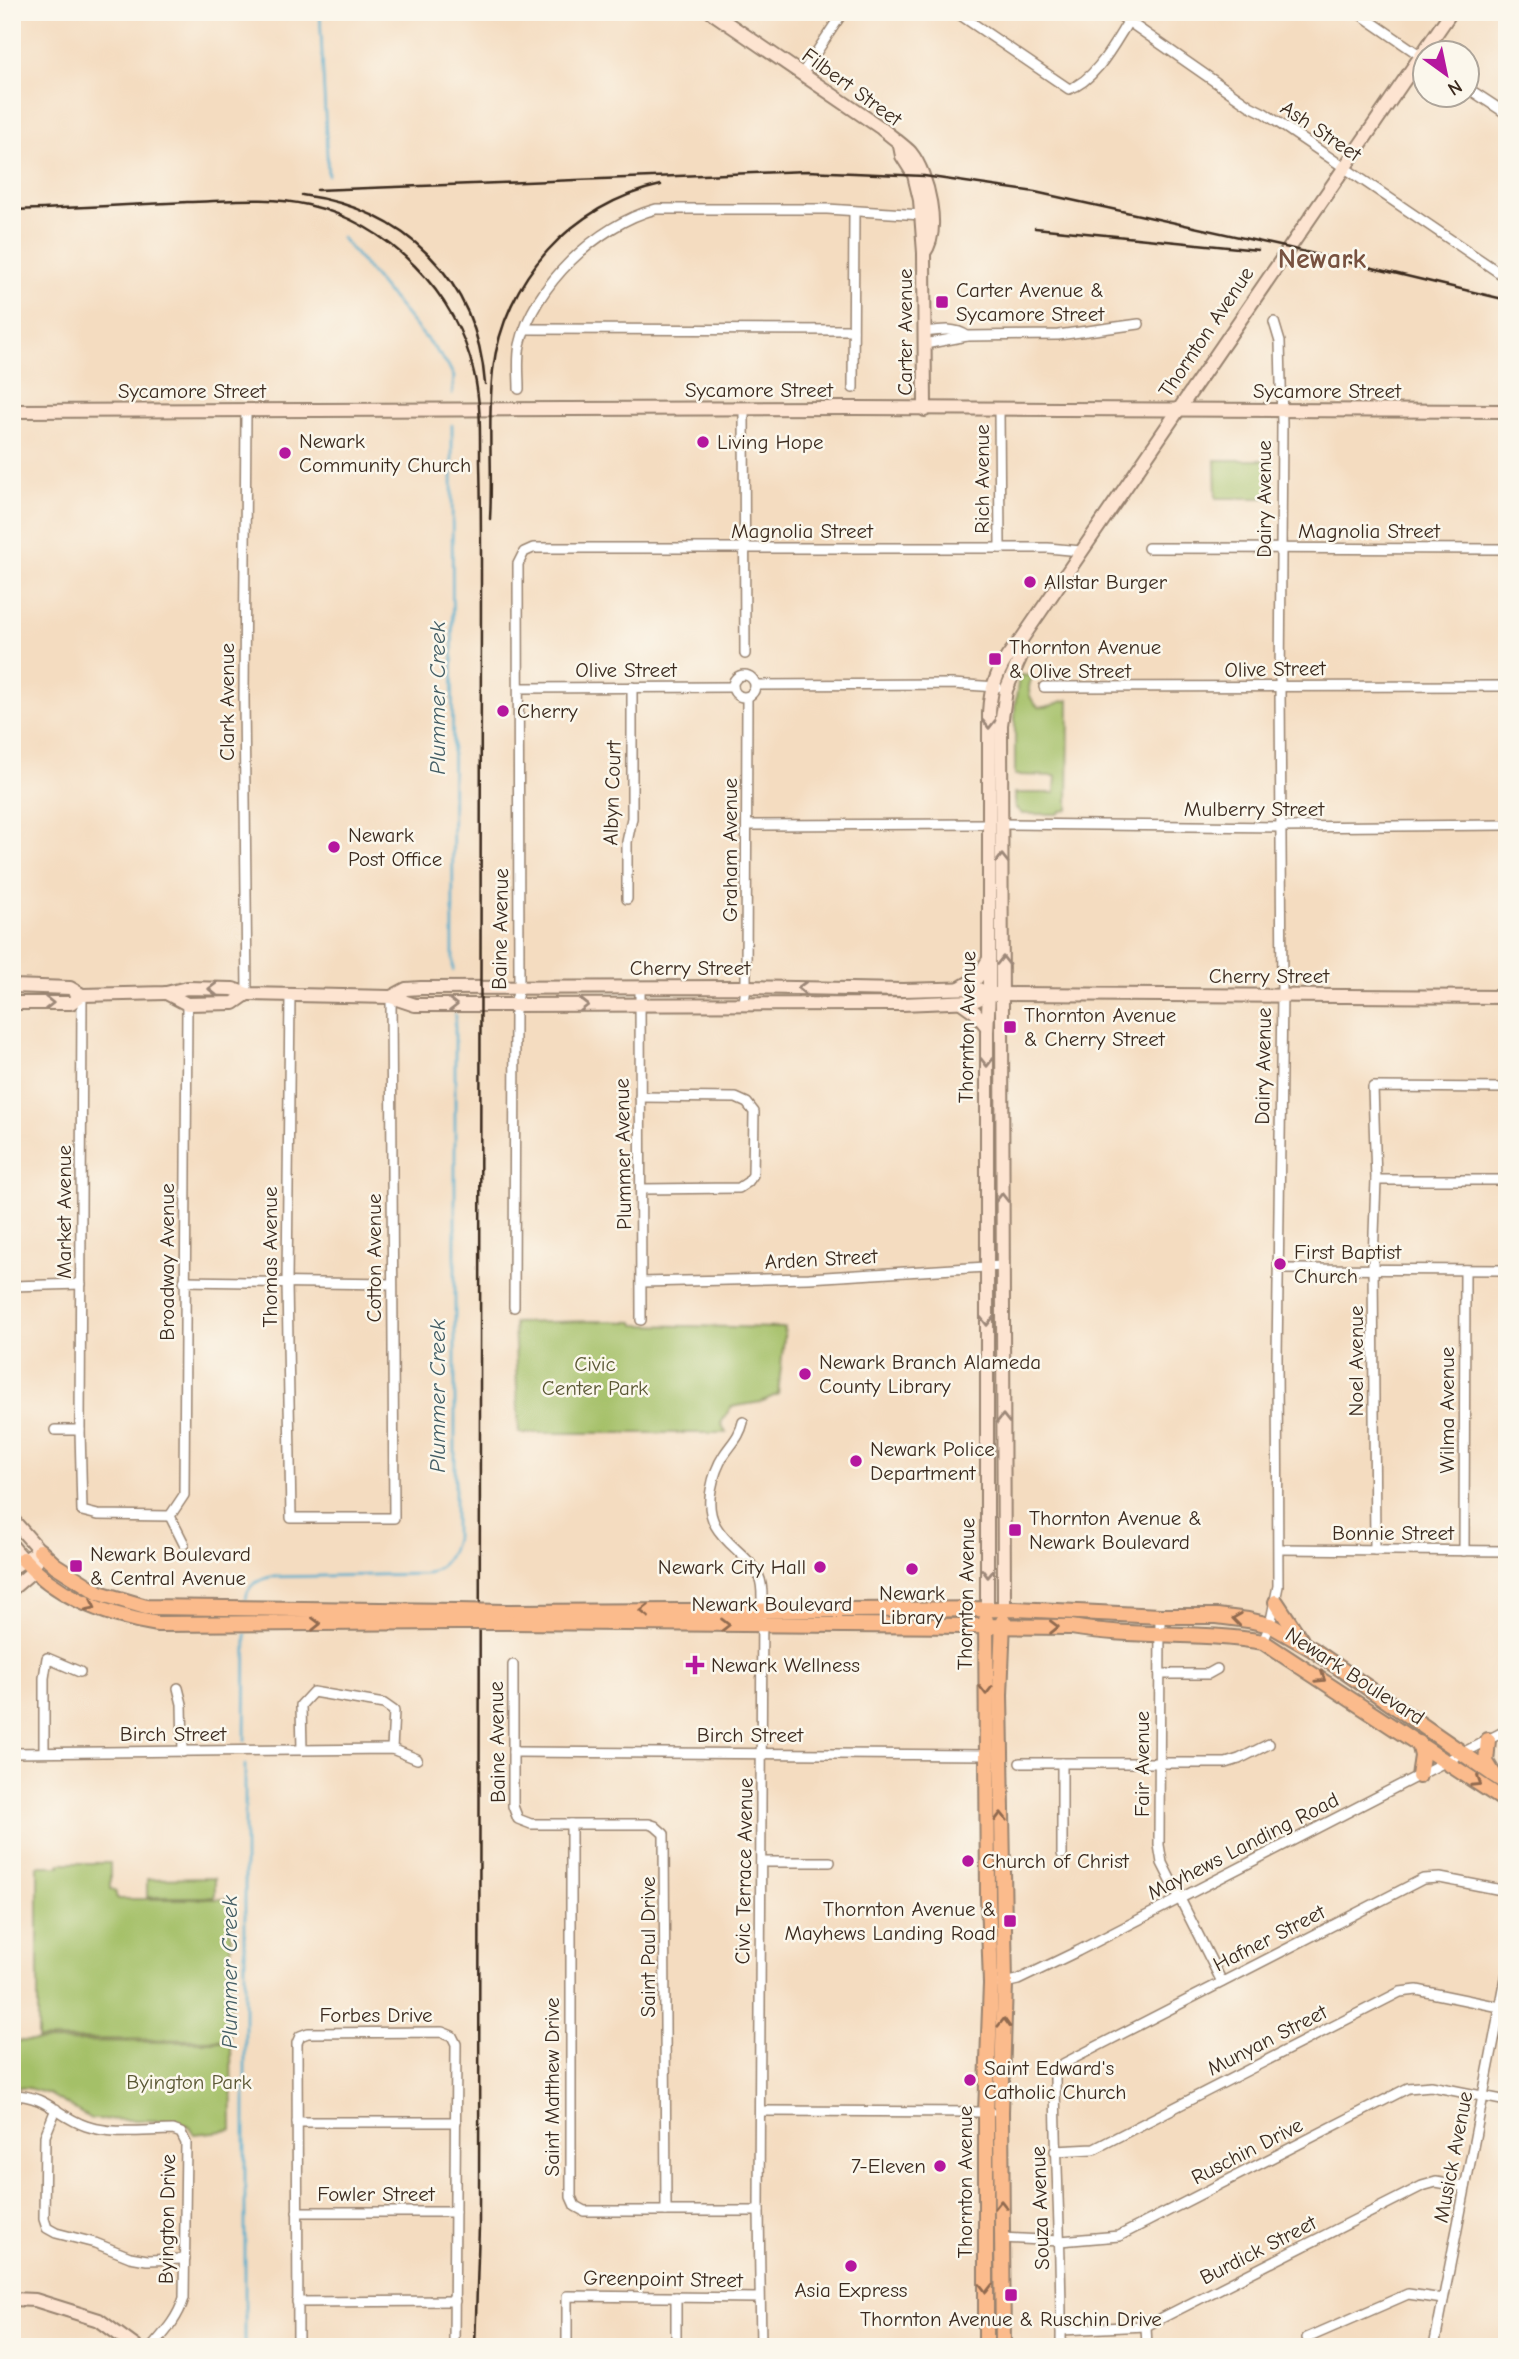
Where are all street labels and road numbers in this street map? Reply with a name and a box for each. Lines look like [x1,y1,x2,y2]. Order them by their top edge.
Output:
street label: Filbert Street [798,43,907,132]
street label: Ash Street [1276,95,1367,167]
street label: Thornton Avenue [1153,262,1259,402]
street label: Carter Avenue [893,268,917,396]
street label: Sycamore Street [685,378,834,402]
street label: Sycamore Street [118,379,267,403]
street label: Sycamore Street [1253,379,1402,403]
street label: Rich Avenue [970,424,994,534]
street label: Dairy Avenue [1252,440,1276,558]
street label: Magnolia Street [731,519,874,543]
street label: Magnolia Street [1298,519,1441,543]
street label: Clark Avenue [215,643,239,761]
street label: Olive Street [1224,656,1327,682]
street label: Olive Street [575,658,678,682]
street label: Albyn Court [598,739,626,846]
street label: Graham Avenue [718,778,742,922]
street label: Mulberry Street [1184,797,1325,821]
street label: Baine Avenue [487,868,513,990]
street label: Thornton Avenue [954,951,980,1103]
street label: Cherry Street [630,956,751,980]
street label: Cherry Street [1209,964,1330,988]
street label: Dairy Avenue [1250,1007,1276,1125]
street label: Plummer Avenue [610,1078,636,1230]
street label: Market Avenue [52,1145,76,1279]
street label: Broadway Avenue [155,1183,179,1341]
street label: Thomas Avenue [258,1186,282,1328]
street label: Cotton Avenue [362,1194,386,1322]
street label: Arden Street [764,1244,879,1274]
street label: Noel Avenue [1344,1305,1368,1417]
street label: Wilma Avenue [1435,1347,1459,1473]
street label: Thornton Avenue [953,1518,979,1670]
street label: Bonnie Street [1332,1521,1455,1545]
street label: Newark Boulevard [692,1592,852,1616]
street label: Newark Boulevard [1281,1622,1429,1730]
street label: Baine Avenue [484,1681,510,1803]
street label: Fair Avenue [1130,1711,1154,1817]
street label: Birch Street [120,1722,227,1746]
street label: Birch Street [697,1723,804,1747]
street label: Civic Terrace Avenue [730,1777,758,1965]
street label: Mayhews Landing Road [1143,1787,1343,1905]
street label: Saint Paul Drive [636,1876,660,2018]
street label: Hafner Street [1209,1899,1330,1976]
street label: Saint Matthew Drive [540,1998,564,2176]
street label: Munyan Street [1203,1999,1332,2080]
street label: Forbes Drive [319,2003,433,2027]
street label: Musick Avenue [1429,2089,1477,2225]
street label: Thornton Avenue [953,2106,977,2258]
street label: Ruschin Drive [1187,2113,1307,2189]
street label: Souza Avenue [1026,2146,1054,2270]
street label: Byington Drive [154,2154,180,2284]
street label: Fowler Street [317,2182,436,2206]
street label: Burdick Street [1196,2210,1321,2290]
street label: Greenpoint Street [583,2266,744,2292]

